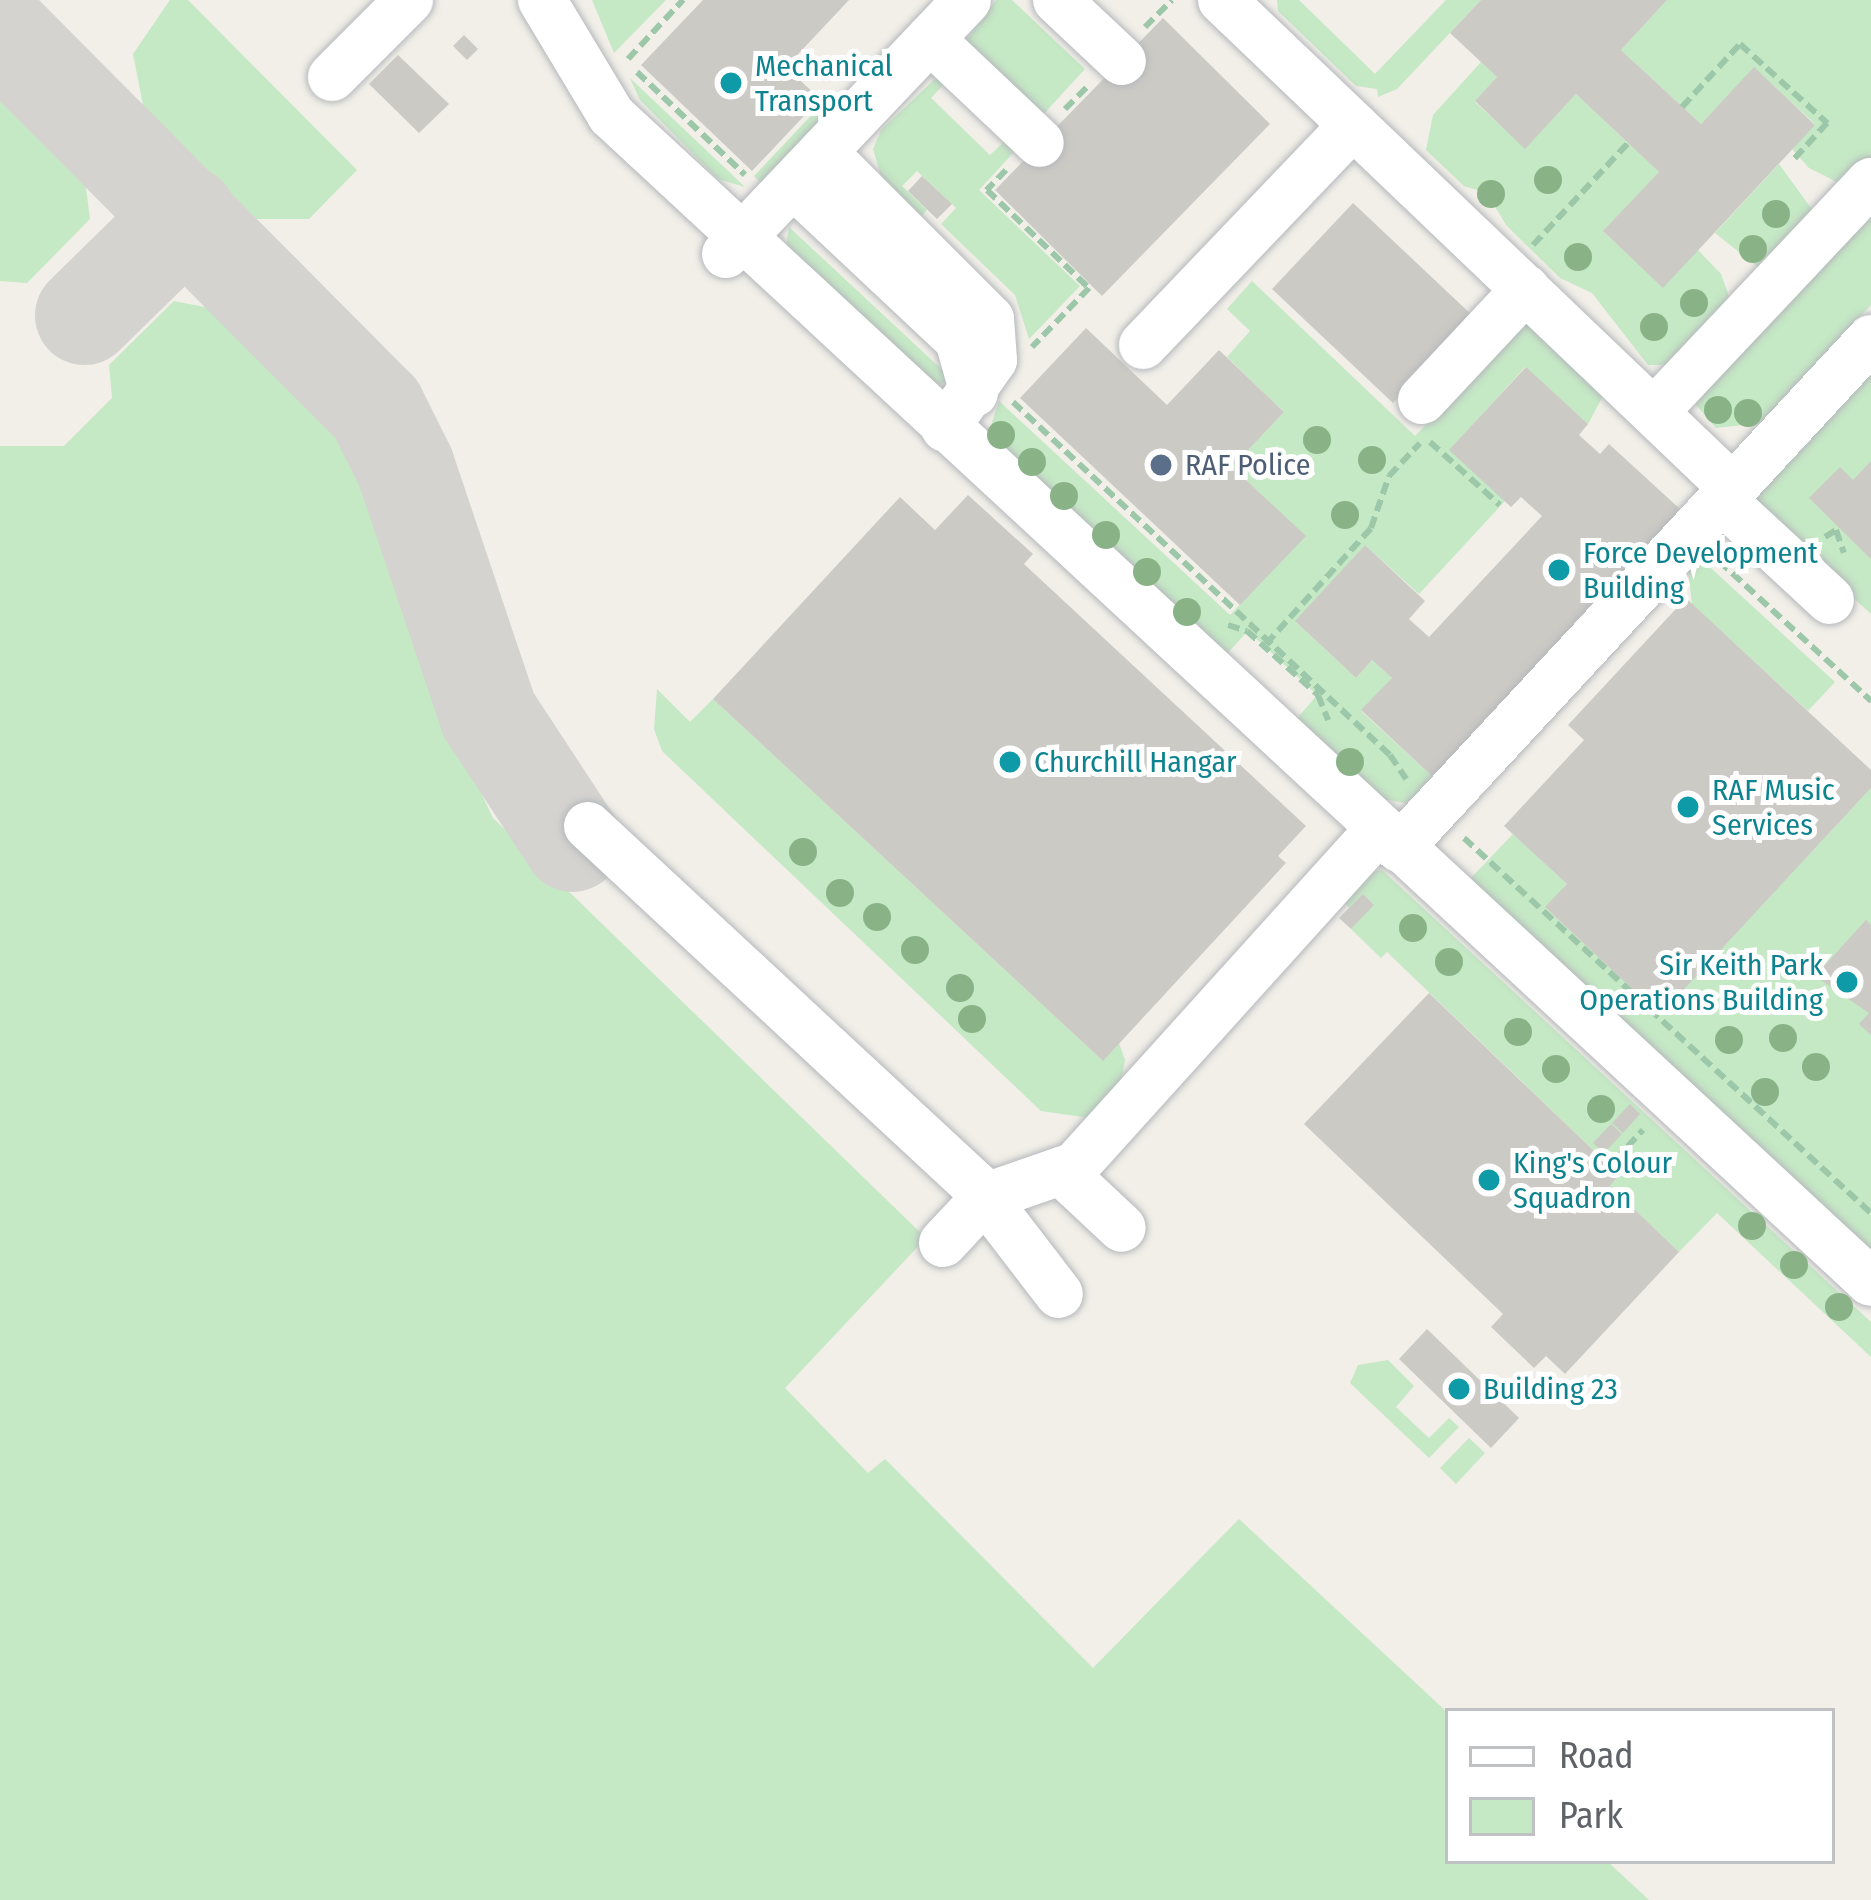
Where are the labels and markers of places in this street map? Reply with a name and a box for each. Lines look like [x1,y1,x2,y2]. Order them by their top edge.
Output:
place label: Mechanical Transport [755,48,893,118]
marker: Mechanical Transport [718,70,744,96]
place label: RAF Police [1185,447,1310,483]
marker: RAF Police [1148,452,1174,478]
place label: Force Development Building [1583,535,1818,606]
marker: Force Development Building [1546,557,1572,583]
place label: Churchill Hangar [1034,744,1237,780]
marker: Churchill Hangar [997,749,1023,775]
place label: RAF Music Services [1712,772,1835,842]
marker: RAF Music Services [1675,794,1701,820]
place label: Sir Keith Park Operations Building [1579,947,1823,1018]
marker: Sir Keith Park Operations Building [1834,969,1860,995]
place label: King's Colour Squadron [1513,1145,1672,1216]
marker: King's Colour Squadron [1476,1167,1502,1193]
place label: Building 23 [1483,1371,1618,1407]
marker: Building 23 [1446,1376,1472,1402]

